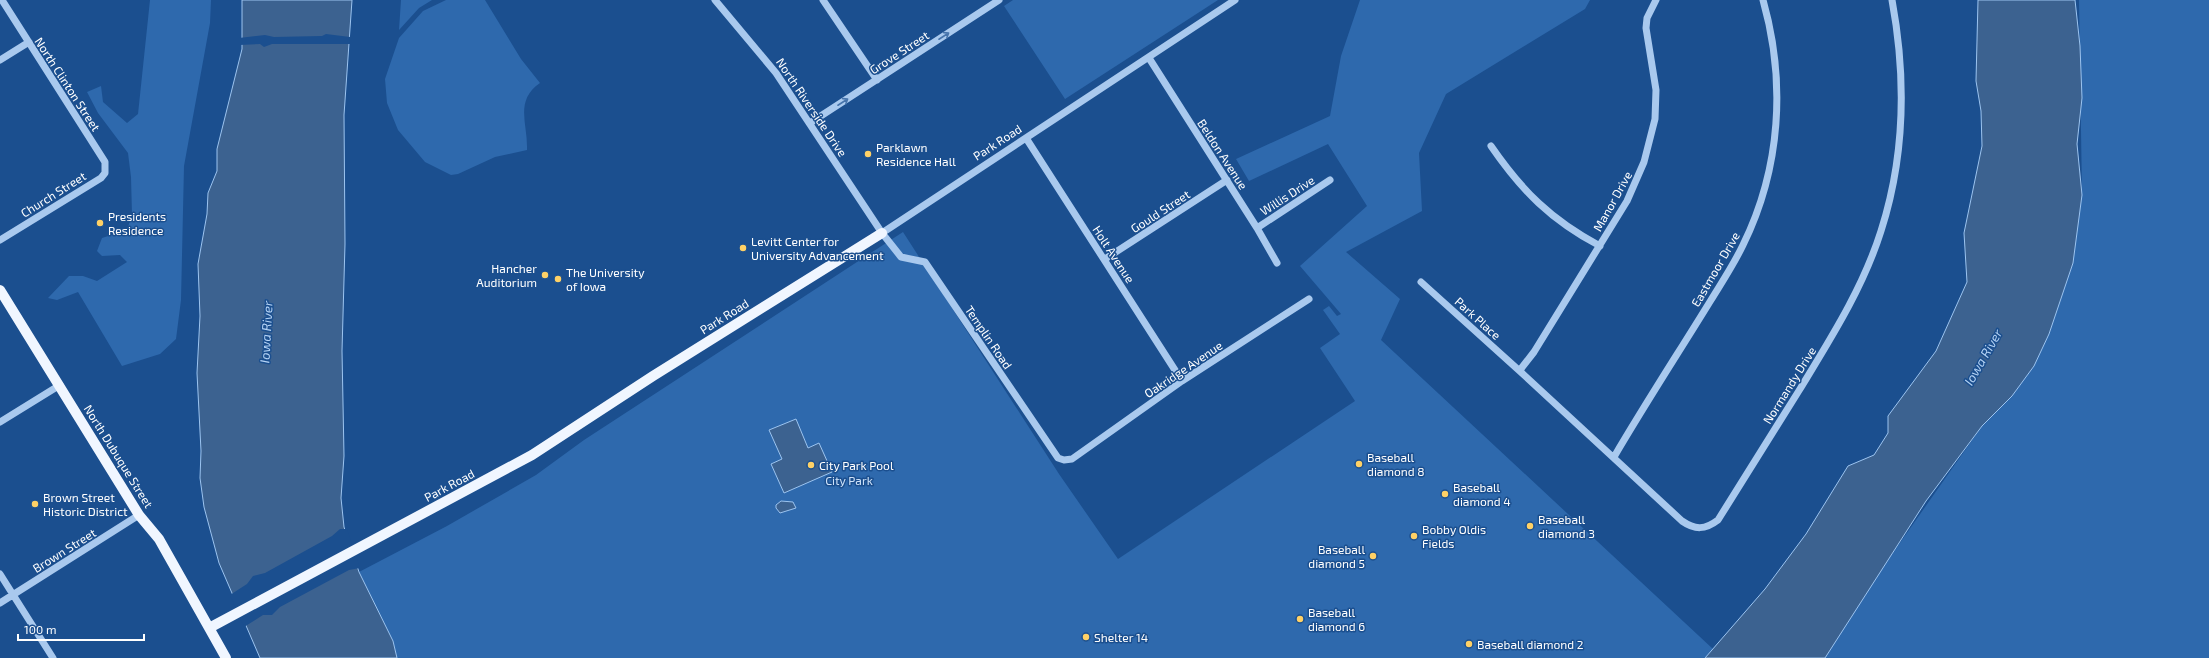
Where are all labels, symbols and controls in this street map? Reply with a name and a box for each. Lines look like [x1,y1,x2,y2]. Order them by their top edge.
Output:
street label: Grove Street [867,27,932,76]
one-way arrow [938,31,950,39]
street label: North Clinton Street [32,34,104,134]
street label: North Riverside Drive [774,55,850,159]
one-way arrow [837,97,849,105]
street label: Beldon Avenue [1195,116,1251,192]
street label: Park Road [970,121,1024,163]
place label: Parklawn Residence Hall [876,140,956,168]
marker: Parklawn Residence Hall [863,149,873,159]
street label: Church Street [18,168,89,220]
street label: Manor Drive [1590,168,1634,234]
street label: Willis Drive [1257,172,1317,218]
street label: Gould Street [1128,186,1193,235]
place label: Presidents Residence [108,209,166,237]
marker: Presidents Residence [95,218,105,228]
street label: Holt Avenue [1090,223,1138,285]
street label: Eastmoor Drive [1688,229,1742,309]
place label: Levitt Center for University Advancement [751,234,884,262]
marker: Levitt Center for University Advancement [738,243,748,253]
place label: Hancher Auditorium [476,261,537,289]
place label: The University of Iowa [566,265,645,293]
marker: Hancher Auditorium [540,270,550,280]
marker: The University of Iowa [553,274,563,284]
street label: Park Place [1452,294,1504,342]
street label: Park Road [697,296,751,336]
water label: Iowa River [256,300,276,364]
street label: Templin Road [963,303,1015,371]
water label: Iowa River [1960,325,2006,388]
street label: Oakridge Avenue [1141,338,1225,400]
street label: Normandy Drive [1760,344,1818,426]
street label: North Dubuque Street [82,402,157,511]
place label: Baseball diamond 8 [1367,450,1425,478]
place label: City Park Pool [819,458,894,472]
marker: Baseball diamond 8 [1354,459,1364,469]
marker: City Park Pool [806,460,816,470]
street label: Park Road [422,466,476,504]
park label: City Park [825,473,873,487]
place label: Baseball diamond 4 [1453,480,1511,508]
marker: Baseball diamond 4 [1440,489,1450,499]
place label: Brown Street Historic District [43,490,128,518]
marker: Brown Street Historic District [30,499,40,509]
place label: Baseball diamond 3 [1538,512,1595,540]
marker: Baseball diamond 3 [1525,521,1535,531]
place label: Bobby Oldis Fields [1422,522,1486,550]
street label: Brown Street [30,525,98,575]
marker: Bobby Oldis Fields [1409,531,1419,541]
place label: Baseball diamond 5 [1308,542,1365,570]
marker: Baseball diamond 5 [1368,551,1378,561]
place label: Baseball diamond 6 [1308,605,1365,633]
marker: Baseball diamond 6 [1295,614,1305,624]
scale bar [18,616,144,642]
text: 100 m [24,622,56,636]
place label: Shelter 14 [1094,630,1148,644]
marker: Shelter 14 [1081,632,1091,642]
place label: Baseball diamond 2 [1477,637,1584,651]
marker: Baseball diamond 2 [1464,639,1474,649]

